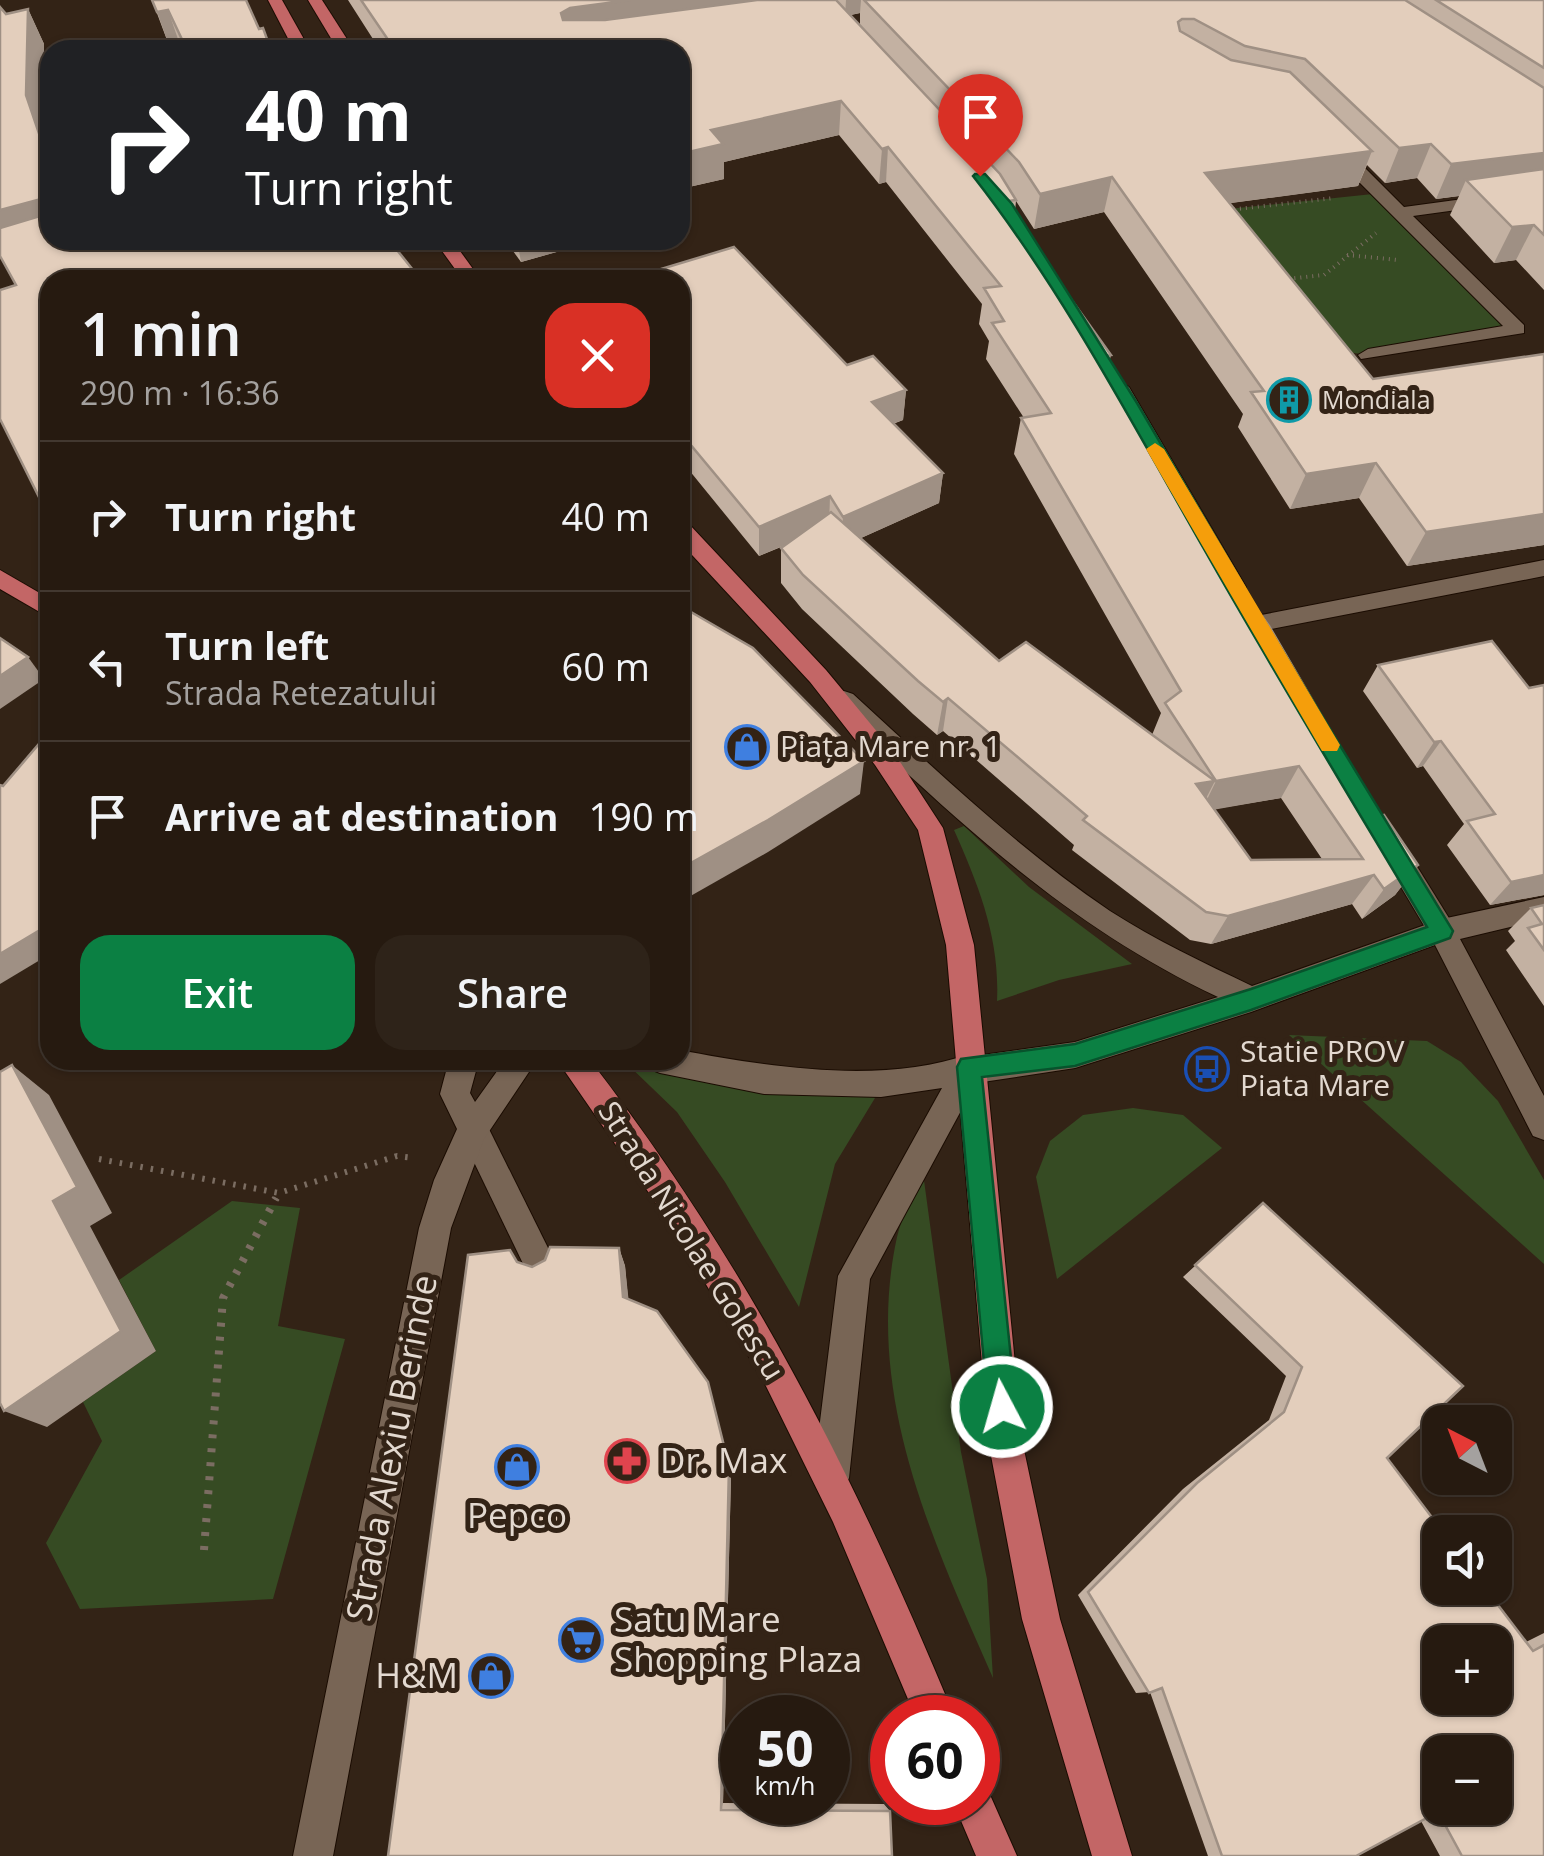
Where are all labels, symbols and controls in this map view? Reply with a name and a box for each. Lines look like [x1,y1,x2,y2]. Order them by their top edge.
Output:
text: 40 m [245,66,412,162]
pin [938,74,1023,177]
icon: right [80,80,210,210]
icon: arrive [953,89,1008,144]
text: Turn right [245,157,453,218]
text: 1 min [80,292,242,374]
button: close [545,303,650,408]
text: 290 m · 16:36 [80,371,279,414]
building icon: Mondiala [1266,377,1312,423]
place label: Mondiala [1322,382,1431,416]
icon: right [80,489,135,544]
text: Turn right [165,490,356,542]
text: 40 m [561,490,650,542]
text: Turn left [165,619,329,671]
icon: left [80,639,135,694]
text: 60 m [561,640,650,692]
text: Strada Retezatului [165,671,437,714]
shop icon: Piața Mare nr. 1 [724,724,770,770]
place label: Piața Mare nr. 1 [780,725,1001,766]
icon: arrive [80,789,135,844]
text: Arrive at destination [165,790,559,842]
text: 190 m [589,790,699,842]
button: Exit [80,935,355,1050]
button: Share [375,935,650,1050]
place label: Statie PROV Piata Mare [1240,1030,1405,1105]
bus stop icon: Statie PROV Piata Mare [1184,1046,1230,1092]
street label: Strada Nicolae Golescu [590,1093,795,1387]
street label: Strada Alexiu Berinde [334,1271,447,1625]
position arrow [950,1355,1054,1459]
north arrow [1422,1405,1512,1495]
map controls [1422,1405,1512,1825]
place label: Dr. Max [660,1436,787,1483]
pharmacy icon: Dr. Max [604,1438,650,1484]
shop icon: Pepco [494,1444,540,1490]
place label: Pepco [467,1491,567,1538]
button: sound [1422,1515,1512,1605]
place label: Satu Mare Shopping Plaza [614,1595,862,1682]
supermarket icon: Satu Mare Shopping Plaza [558,1617,604,1663]
button: + [1422,1625,1512,1715]
place label: H&M [375,1651,458,1698]
shop icon: H&M [468,1653,514,1699]
speed limit sign: 60 [870,1695,1000,1825]
text: 50 [756,1714,814,1782]
button: − [1422,1735,1512,1825]
text: km/h [755,1768,815,1802]

